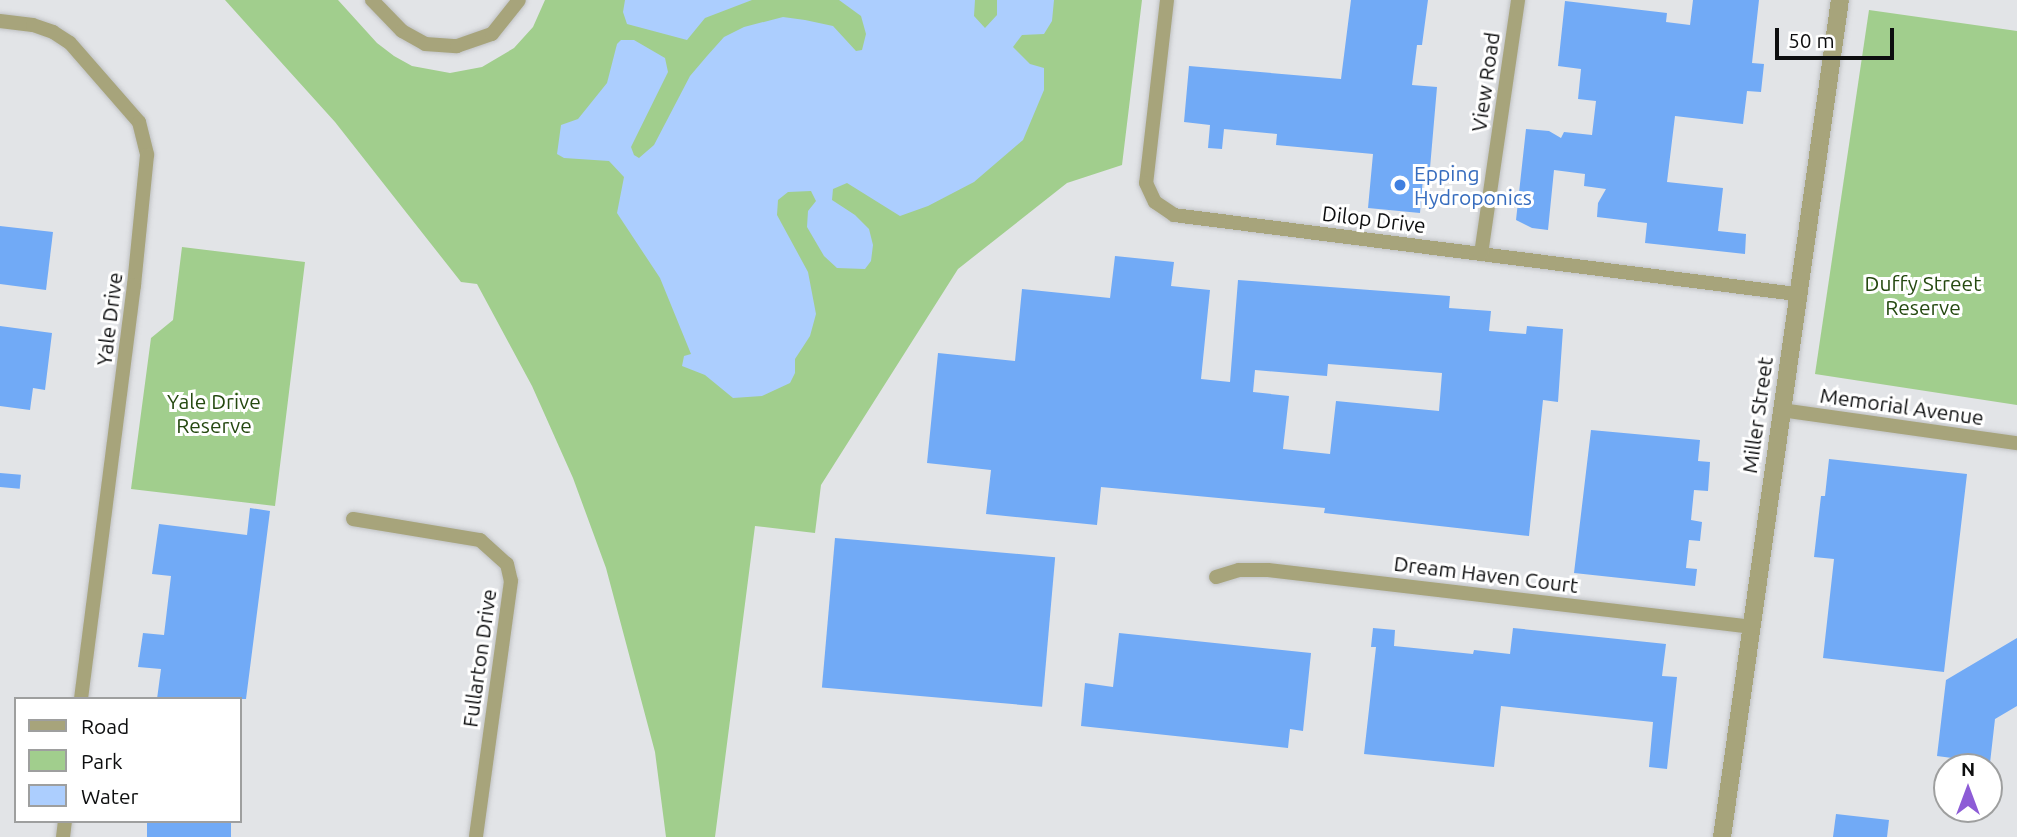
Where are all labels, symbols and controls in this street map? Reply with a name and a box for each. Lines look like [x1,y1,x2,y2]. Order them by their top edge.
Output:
scale bar [1779,14,1898,58]
text: 50 m [1788,28,1835,52]
street label: View Road [1466,31,1504,133]
place label: Epping Hydroponics [1414,160,1532,210]
marker: Epping Hydroponics [1392,177,1408,193]
street label: Dilop Drive [1321,200,1427,238]
park label: Duffy Street Reserve [1865,270,1981,320]
street label: Yale Drive [91,271,127,367]
street label: Miller Street [1736,355,1778,475]
street label: Memorial Avenue [1818,382,1986,430]
park label: Yale Drive Reserve [167,388,261,438]
street label: Dream Haven Court [1392,550,1580,598]
street label: Fullarton Drive [457,587,501,729]
legend [14,697,242,823]
text: Road [81,714,129,738]
text: Park [81,749,123,773]
north arrow [1933,753,2003,823]
text: N [1961,758,1975,780]
text: Water [81,784,139,808]

